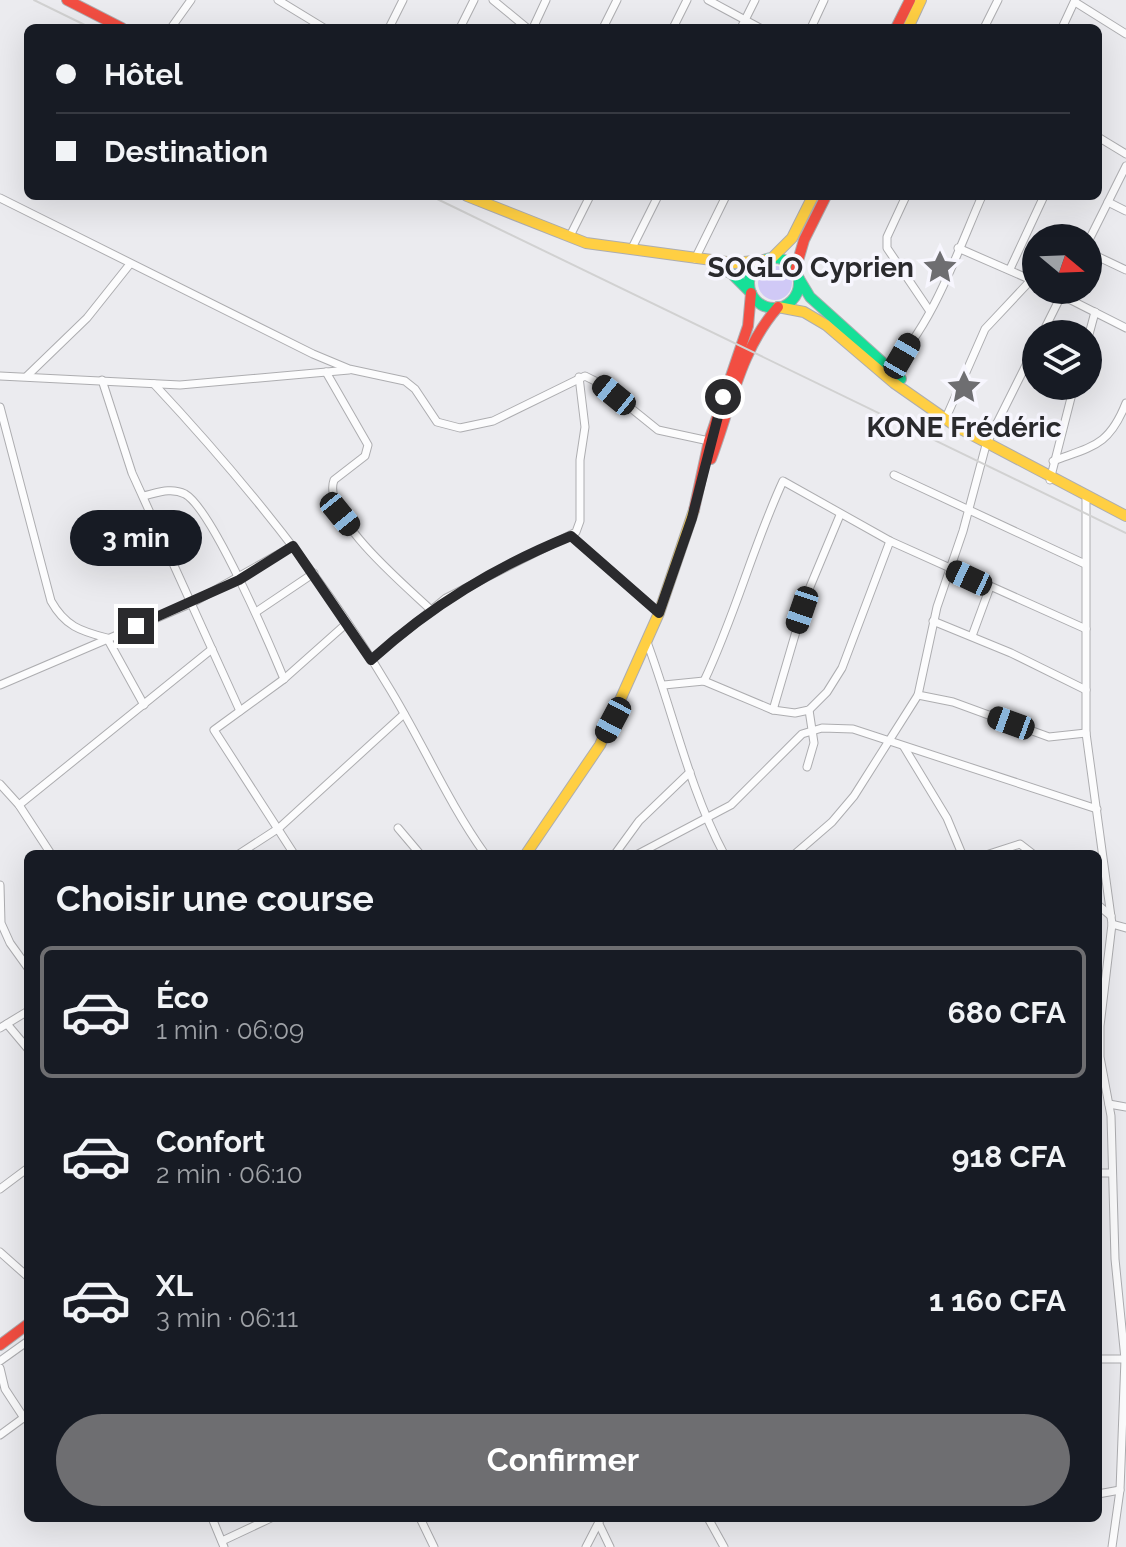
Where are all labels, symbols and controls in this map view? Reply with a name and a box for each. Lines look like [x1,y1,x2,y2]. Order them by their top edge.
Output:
text: Hôtel [104,57,183,92]
text: Destination [104,134,268,169]
north arrow [1022,224,1102,304]
map controls [1022,224,1102,400]
place icon: SOGLO Cyprien [921,248,959,286]
place label: SOGLO Cyprien [708,251,914,284]
button: layers [1022,320,1102,400]
car [880,329,924,383]
place icon: KONE Frédéric [945,368,983,406]
car [588,371,640,419]
route start [705,379,741,415]
place label: KONE Frédéric [866,411,1062,444]
car [316,488,364,540]
callout: 3 min [70,510,202,566]
text: 3 min [102,523,170,553]
car [942,557,996,599]
car [783,583,821,637]
route end [118,608,154,644]
car [591,693,635,747]
car [984,704,1038,742]
text: Choisir une course [56,877,374,919]
icon: car [60,976,132,1048]
text: Éco [156,980,209,1015]
text: 680 CFA [948,995,1066,1030]
text: 1 min · 06:09 [156,1015,304,1045]
icon: car [60,1120,132,1192]
text: Confort [156,1124,265,1159]
text: 918 CFA [952,1139,1066,1174]
text: 2 min · 06:10 [156,1159,303,1189]
icon: car [60,1264,132,1336]
text: XL [156,1268,193,1303]
text: 1 160 CFA [929,1283,1066,1318]
text: 3 min · 06:11 [156,1303,298,1333]
button: Confirmer [56,1414,1070,1506]

